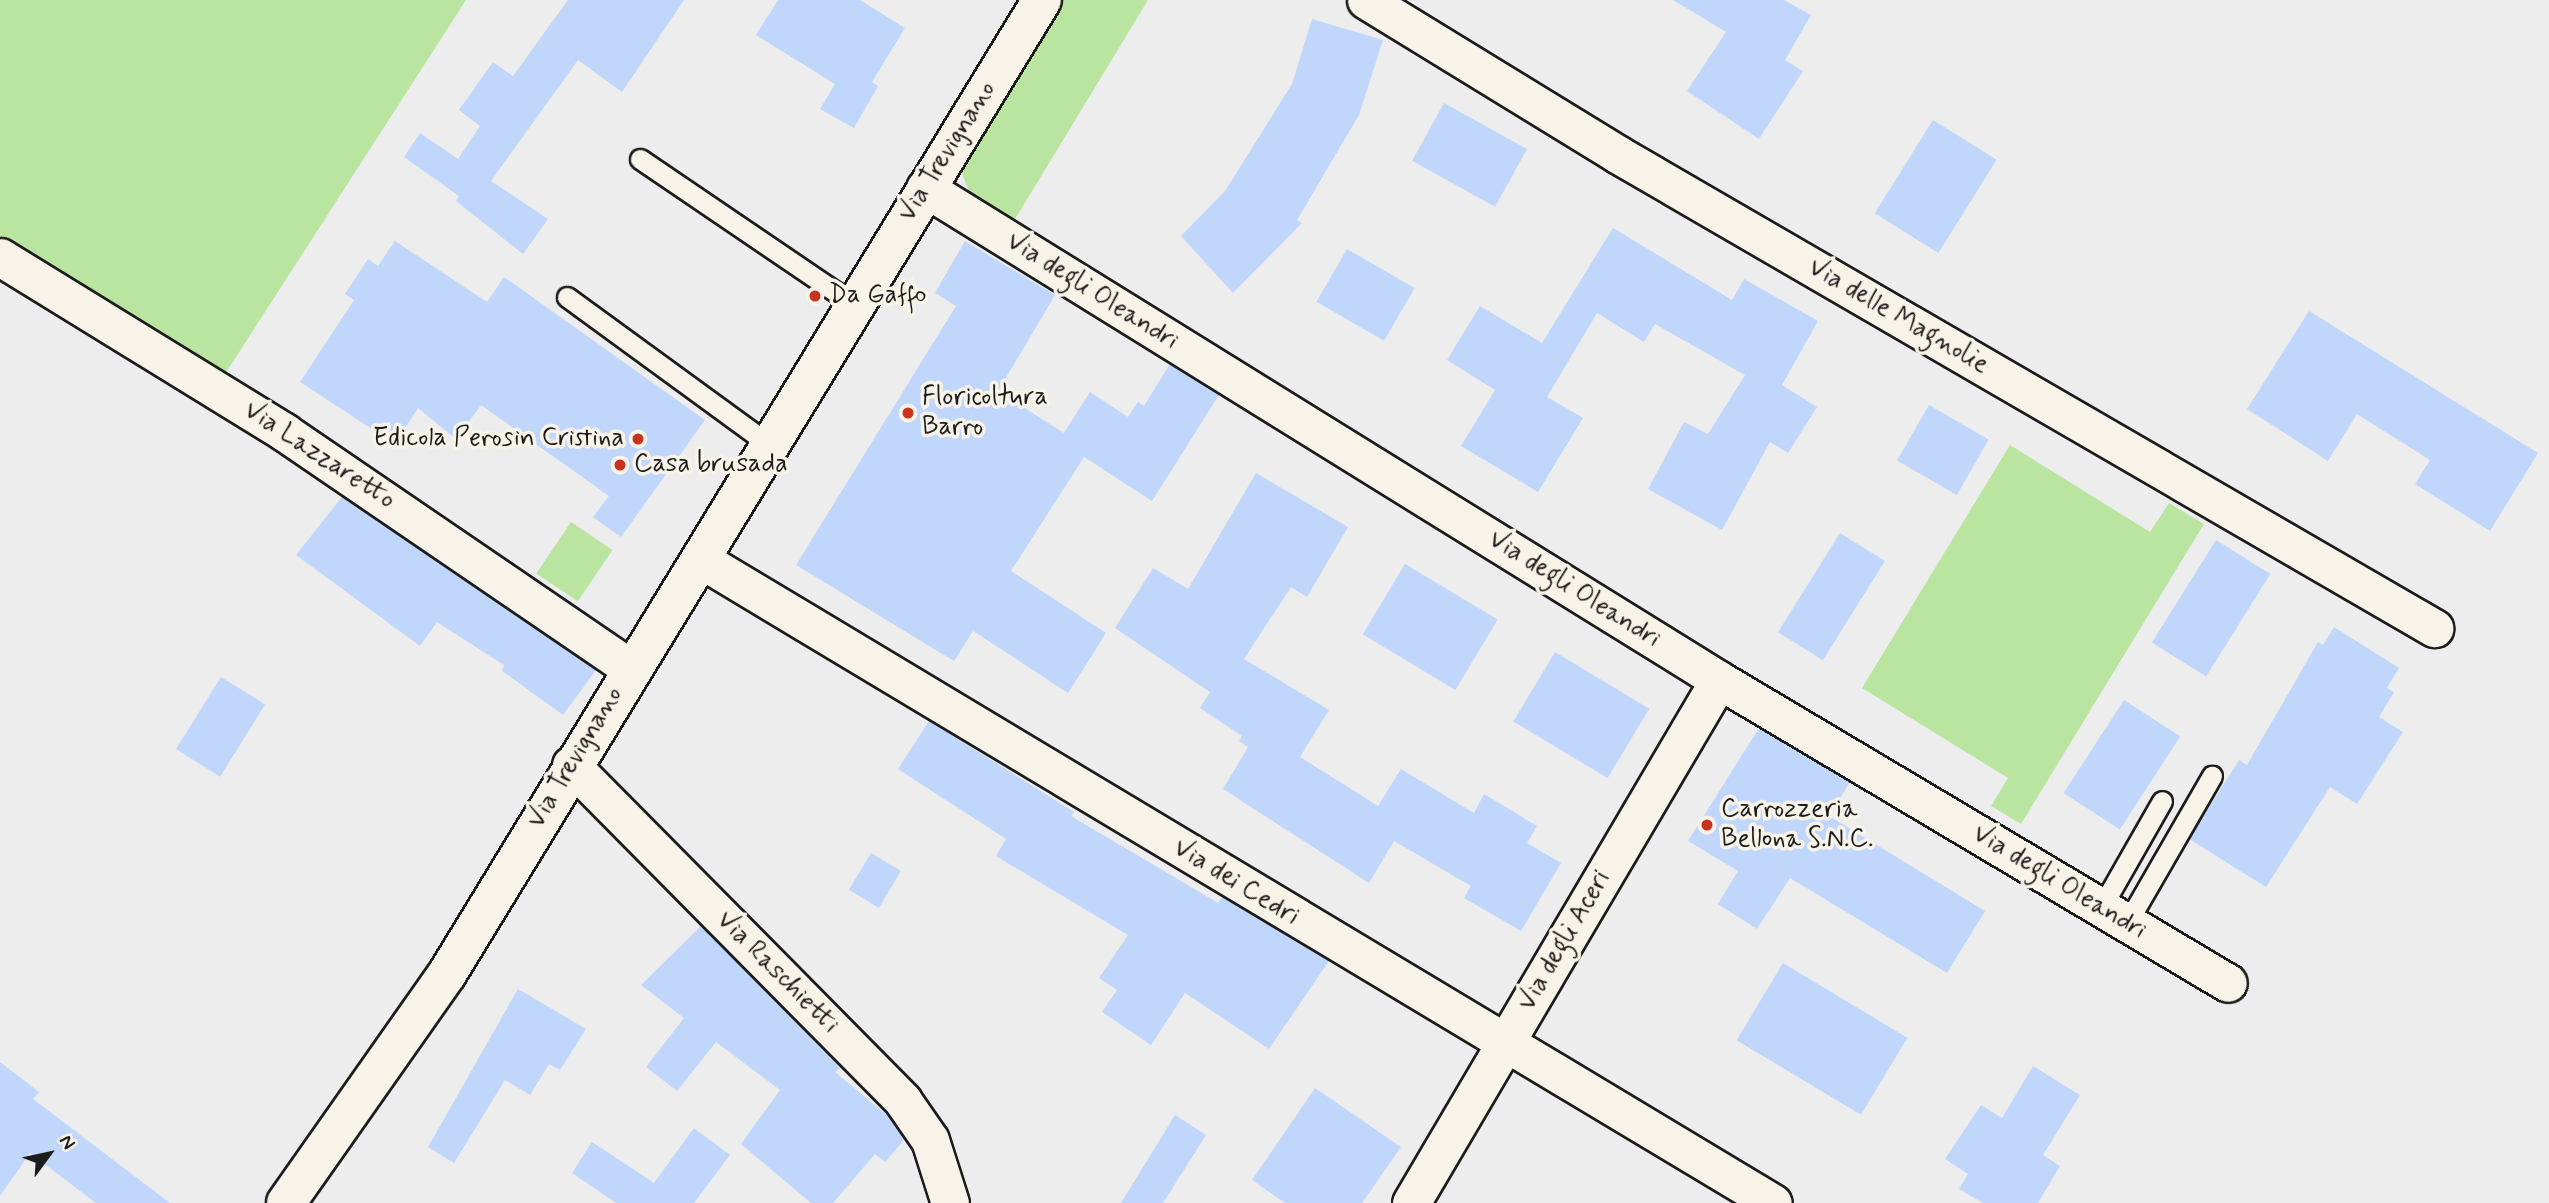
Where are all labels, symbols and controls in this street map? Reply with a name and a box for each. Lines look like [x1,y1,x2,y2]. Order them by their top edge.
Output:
street label: Via Trevignano [891,74,1005,230]
street label: Via degli Oleandri [1000,226,1184,358]
street label: Via delle Magnolie [1802,252,1994,382]
place label: Da Gaffo [829,280,927,312]
marker: Da Gaffo [807,288,823,304]
place label: Floricoltura Barro [922,382,1048,444]
street label: Via Lazzaretto [240,397,398,515]
marker: Floricoltura Barro [900,405,916,421]
place label: Edicola Perosin Cristina [372,423,624,455]
marker: Edicola Perosin Cristina [630,431,646,447]
place label: Casa brusada [634,449,783,481]
marker: Casa brusada [612,457,628,473]
street label: Via degli Oleandri [1482,524,1666,656]
street label: Via Trevignano [520,680,632,836]
place label: Carrozzeria Bellona S.N.C. [1721,794,1875,856]
marker: Carrozzeria Bellona S.N.C. [1699,817,1715,833]
street label: Via degli Oleandri [1966,819,2152,947]
street label: Via dei Cedri [1167,833,1305,933]
street label: Via degli Aceri [1512,865,1618,1017]
street label: Via Raschietti [710,906,844,1040]
north arrow [14,1119,84,1189]
text: N [53,1130,81,1154]

